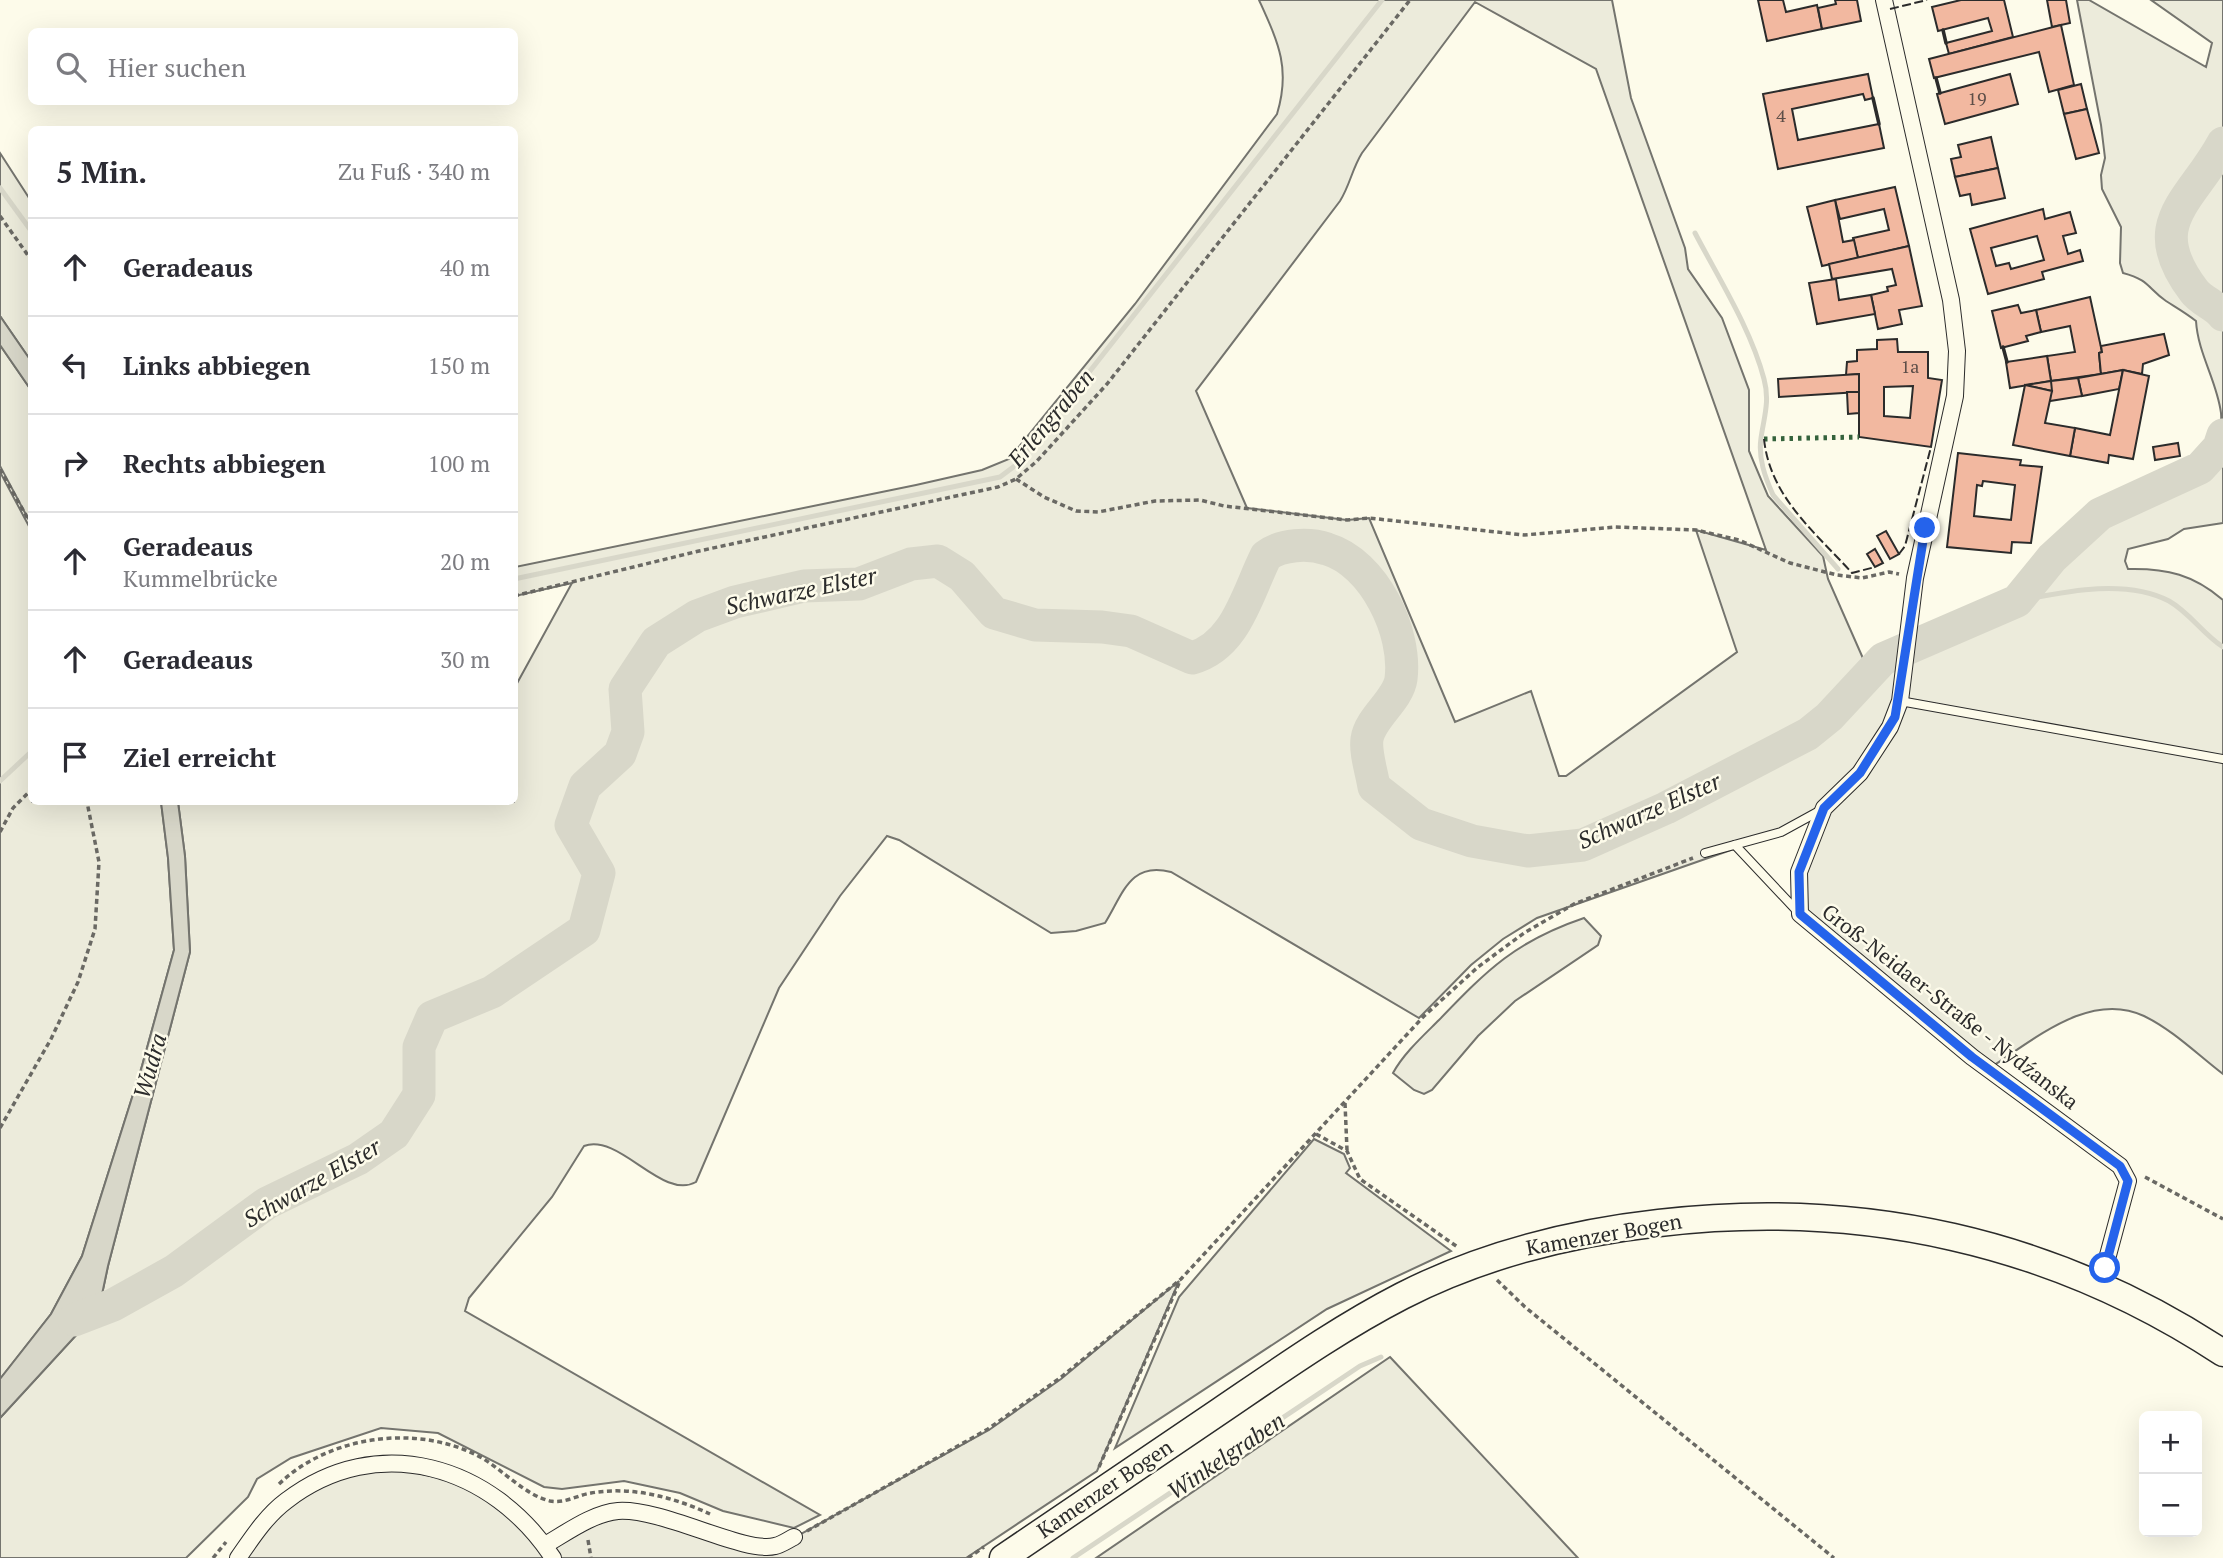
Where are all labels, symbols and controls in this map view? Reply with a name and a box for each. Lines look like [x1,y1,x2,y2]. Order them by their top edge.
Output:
search box [28,28,518,105]
icon: search [52,48,90,86]
text: Hier suchen [108,50,246,84]
house number: 19 [1967,86,1987,110]
house number: 4 [1776,103,1786,127]
text: 5 Min. [56,152,147,192]
text: Zu Fuß · 340 m [338,156,490,187]
icon: ahead [56,248,94,286]
text: Geradeaus [123,250,253,284]
text: 40 m [440,252,490,283]
icon: left [56,346,94,384]
text: Links abbiegen [123,348,311,382]
text: 150 m [428,350,490,381]
house number: 1a [1901,354,1919,378]
water label: Erlengraben [1000,362,1101,474]
icon: right [56,444,94,482]
text: Rechts abbiegen [123,446,326,480]
text: 100 m [428,448,490,479]
route end [1909,512,1940,543]
text: Geradeaus [123,529,253,563]
icon: ahead [56,542,94,580]
text: 20 m [440,546,490,577]
water label: Schwarze Elster [723,559,880,622]
text: Kummelbrücke [123,563,278,594]
icon: ahead [56,640,94,678]
text: Geradeaus [123,642,253,676]
text: 30 m [440,644,490,675]
icon: arrive [56,738,94,776]
text: Ziel erreicht [123,740,276,774]
water label: Schwarze Elster [1572,765,1726,856]
street label: Groß-Neidaer-Straße - Nydźanska [1817,897,2085,1115]
water label: Wudra [125,1030,174,1102]
water label: Schwarze Elster [238,1130,387,1234]
street label: Kamenzer Bogen [1524,1206,1684,1261]
route start [2089,1252,2120,1283]
water label: Winkelgraben [1161,1405,1291,1506]
map controls [2139,1411,2202,1537]
button: + [2139,1411,2202,1474]
street label: Kamenzer Bogen [1031,1432,1178,1544]
button: − [2139,1474,2202,1537]

